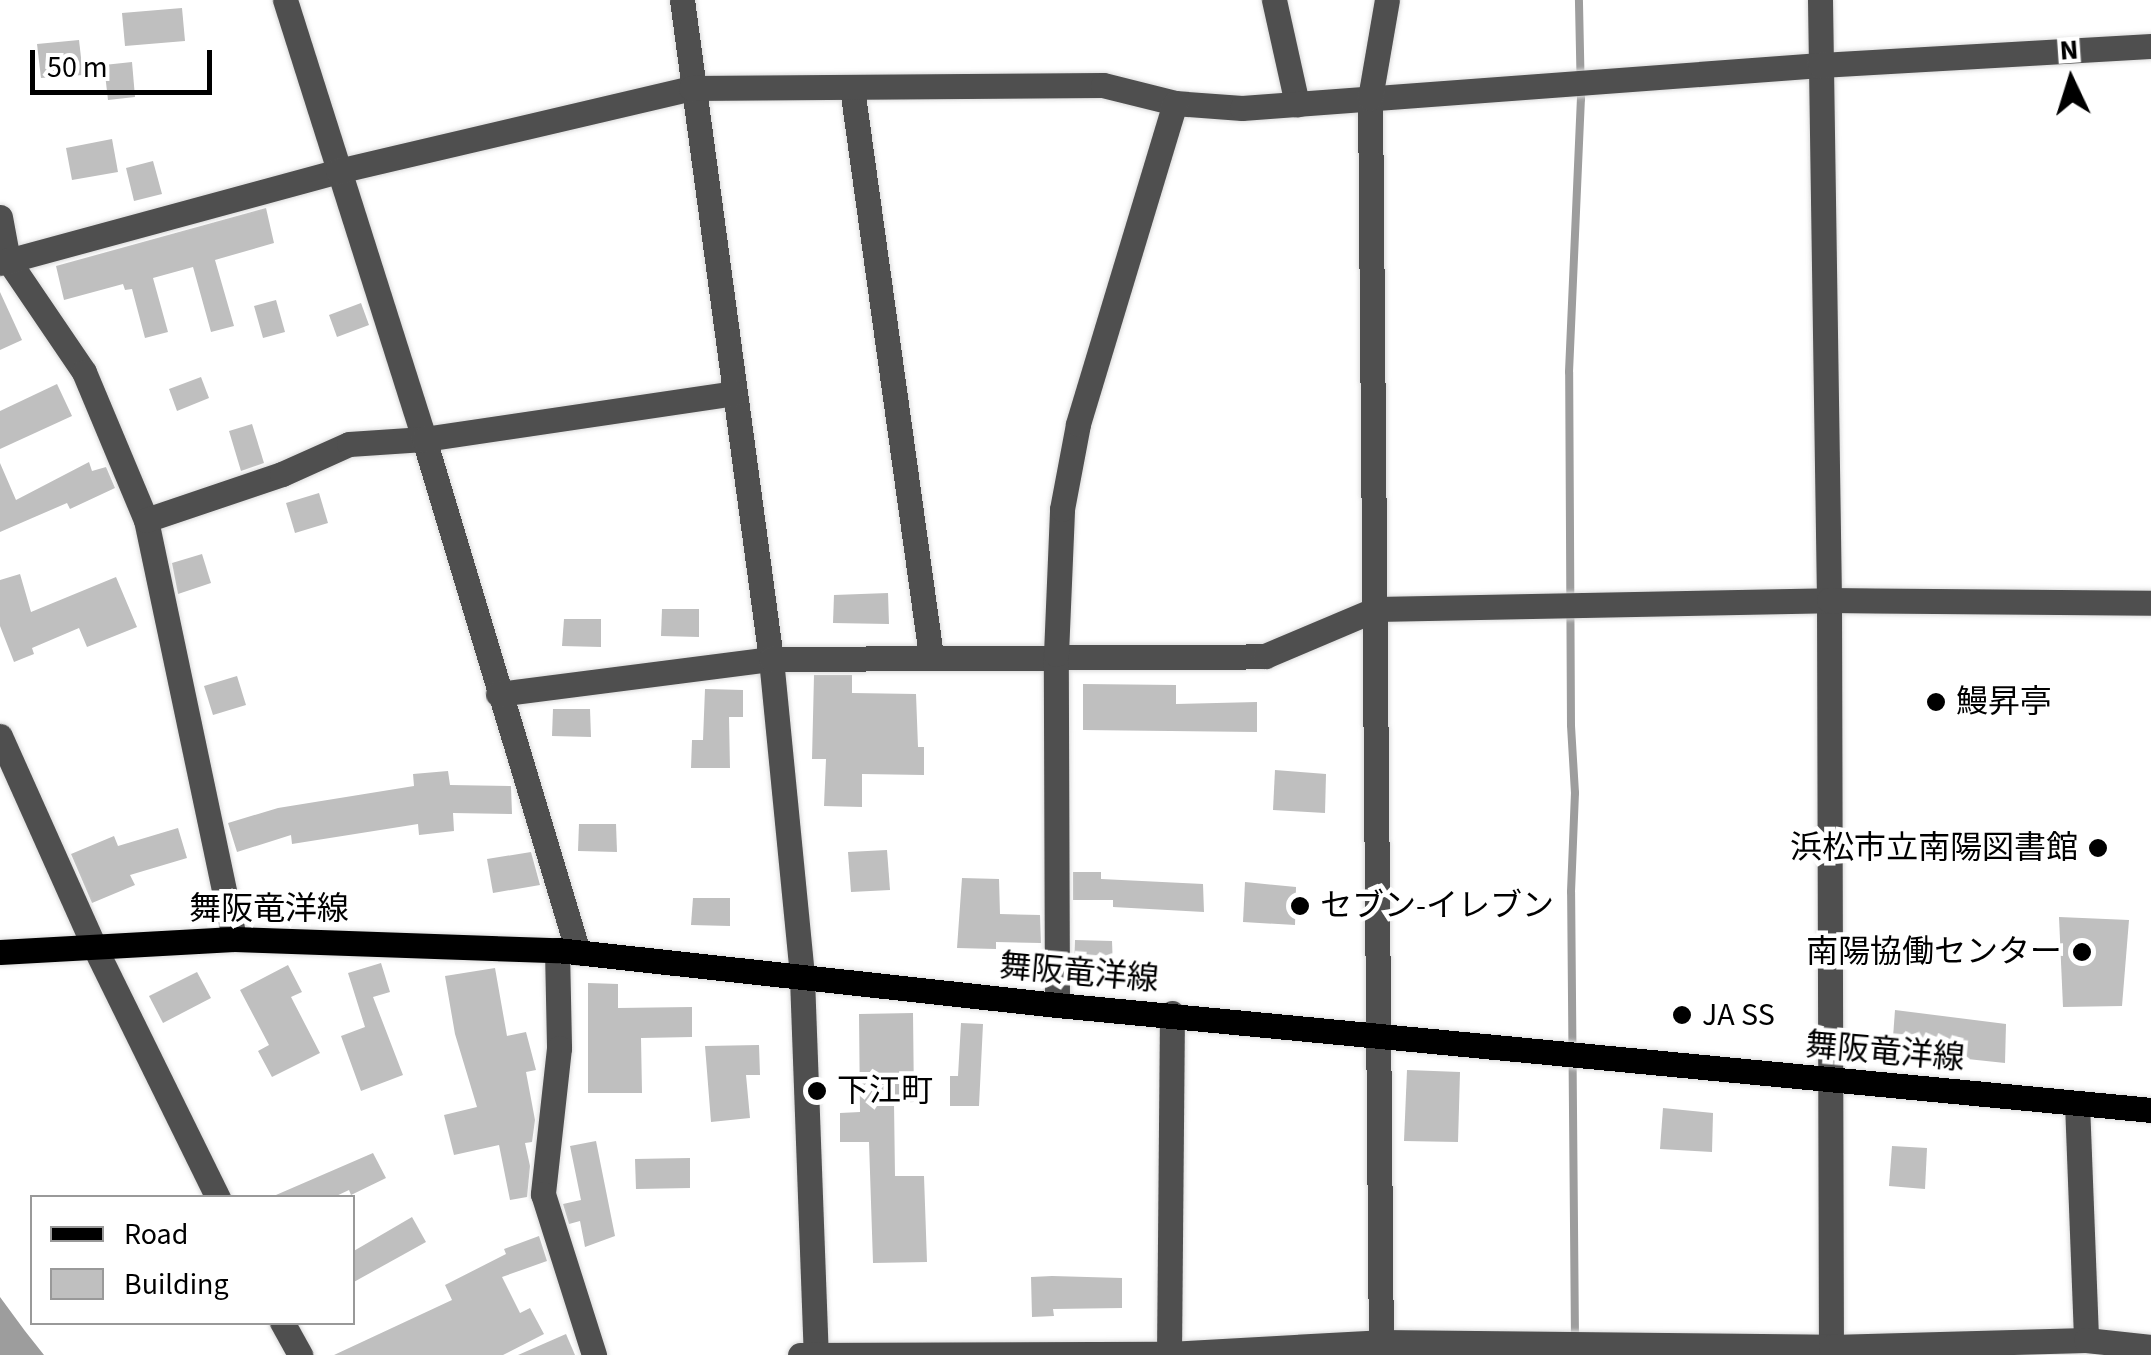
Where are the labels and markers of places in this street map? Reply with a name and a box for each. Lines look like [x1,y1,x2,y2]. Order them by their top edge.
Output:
place label: 鰻昇亭 [1956,683,2052,721]
marker: 鰻昇亭 [1925,691,1947,713]
place label: 浜松市立南陽図書館 [1790,829,2078,867]
marker: 浜松市立南陽図書館 [2087,837,2109,859]
place label: セブン-イレブン [1320,887,1554,925]
marker: セブン-イレブン [1289,895,1311,917]
place label: 南陽協働センター [1806,933,2062,971]
marker: 南陽協働センター [2071,941,2093,963]
place label: JA SS [1702,996,1775,1034]
marker: JA SS [1671,1004,1693,1026]
place label: 下江町 [837,1072,933,1110]
marker: 下江町 [806,1080,828,1102]

